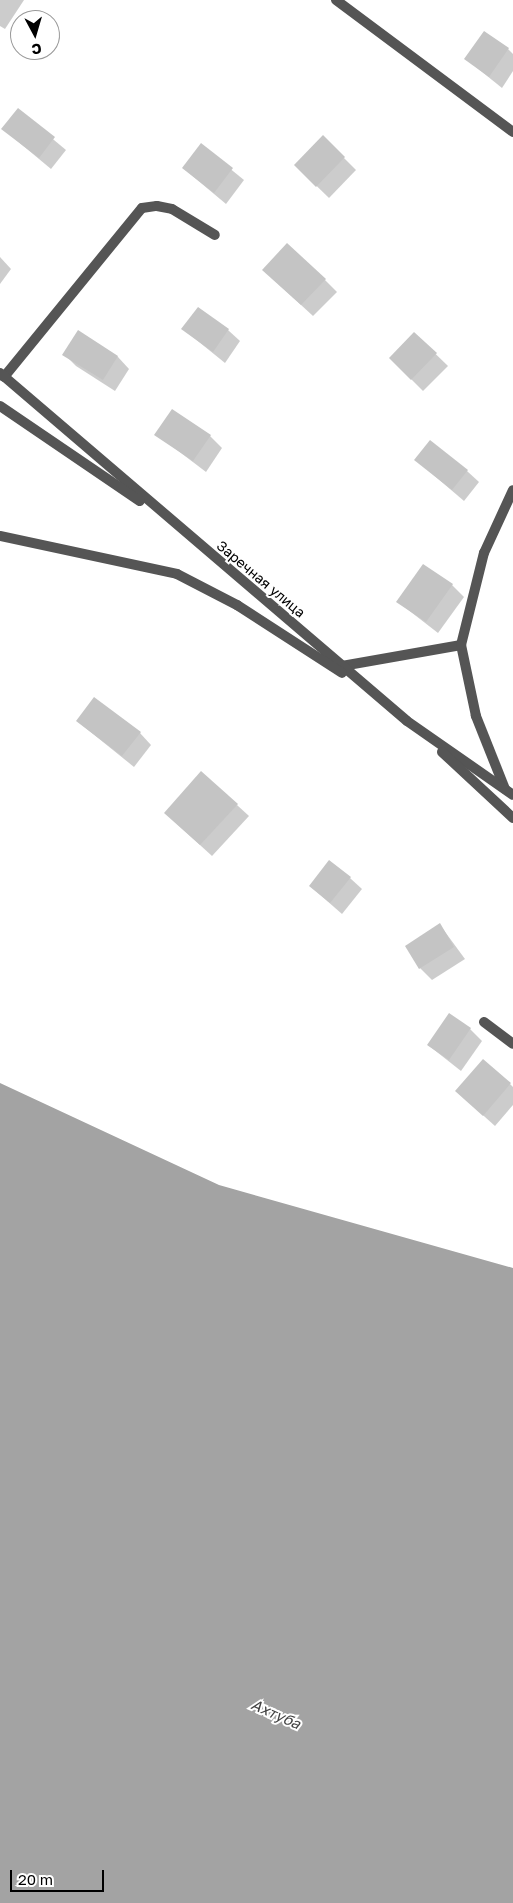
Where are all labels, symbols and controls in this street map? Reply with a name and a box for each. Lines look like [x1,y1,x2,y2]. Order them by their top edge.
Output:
north arrow [10,10,60,60]
text: С [31,40,42,58]
street label: Заречная улица [213,537,309,621]
water label: Ахтуба [249,1695,303,1733]
scale bar [12,1860,106,1892]
text: 20 m [18,1870,53,1888]

